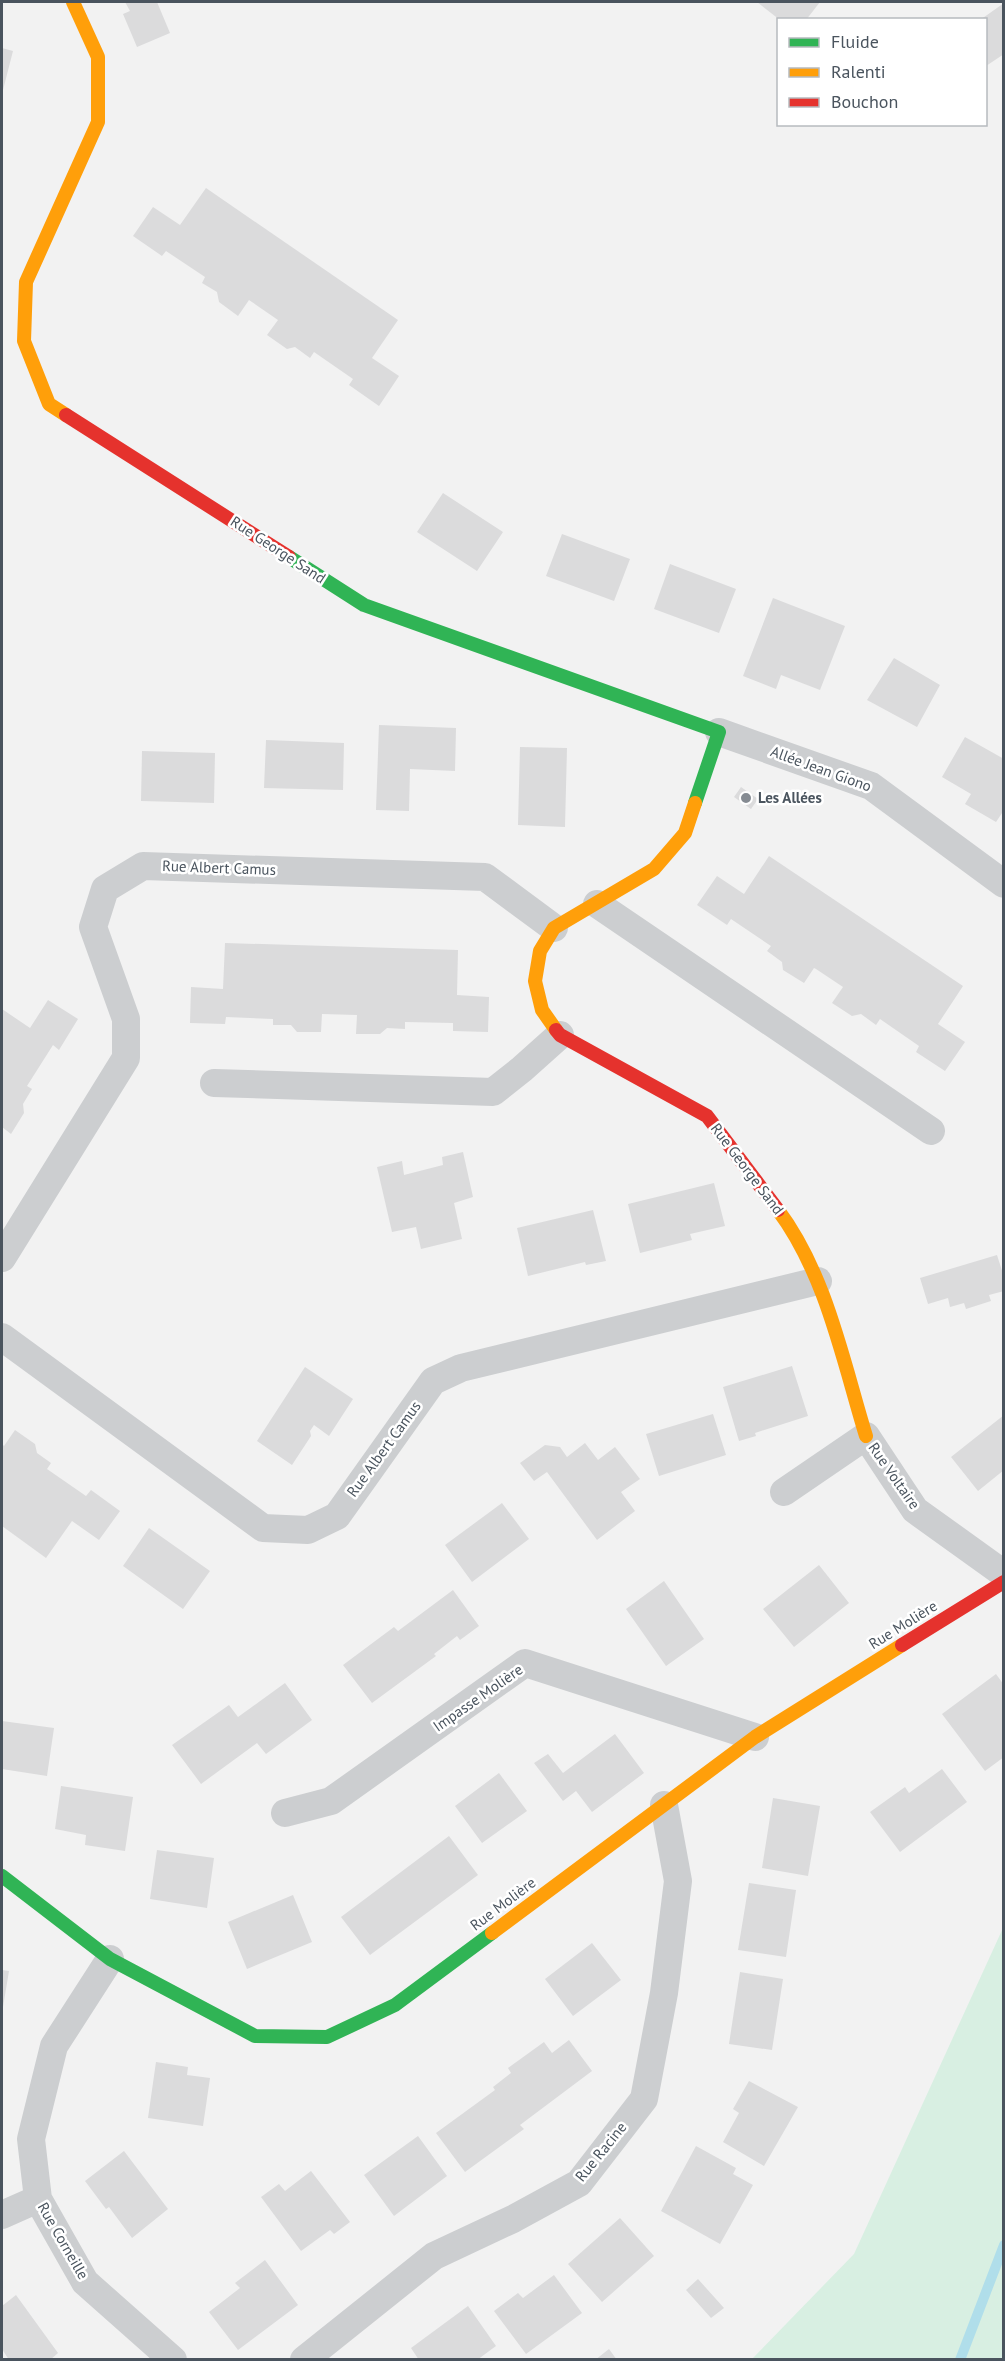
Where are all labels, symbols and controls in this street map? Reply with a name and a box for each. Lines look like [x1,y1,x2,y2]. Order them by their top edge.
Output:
legend [777,18,987,126]
text: Fluide [831,30,879,53]
text: Ralenti [831,60,886,83]
text: Bouchon [831,90,898,113]
street label: Rue George Sand [227,512,329,587]
street label: Allée Jean Giono [768,742,874,796]
place label: Les Allées [758,788,822,807]
marker: Les Allées [739,791,753,805]
street label: Rue Albert Camus [162,856,276,879]
street label: Rue George Sand [707,1119,788,1218]
street label: Rue Albert Camus [342,1397,425,1500]
street label: Rue Voltaire [864,1439,924,1513]
street label: Rue Molière [865,1596,940,1653]
street label: Impasse Molière [429,1660,526,1735]
street label: Rue Molière [466,1873,539,1934]
street label: Rue Racine [571,2118,630,2185]
street label: Rue Corneille [34,2199,93,2283]

